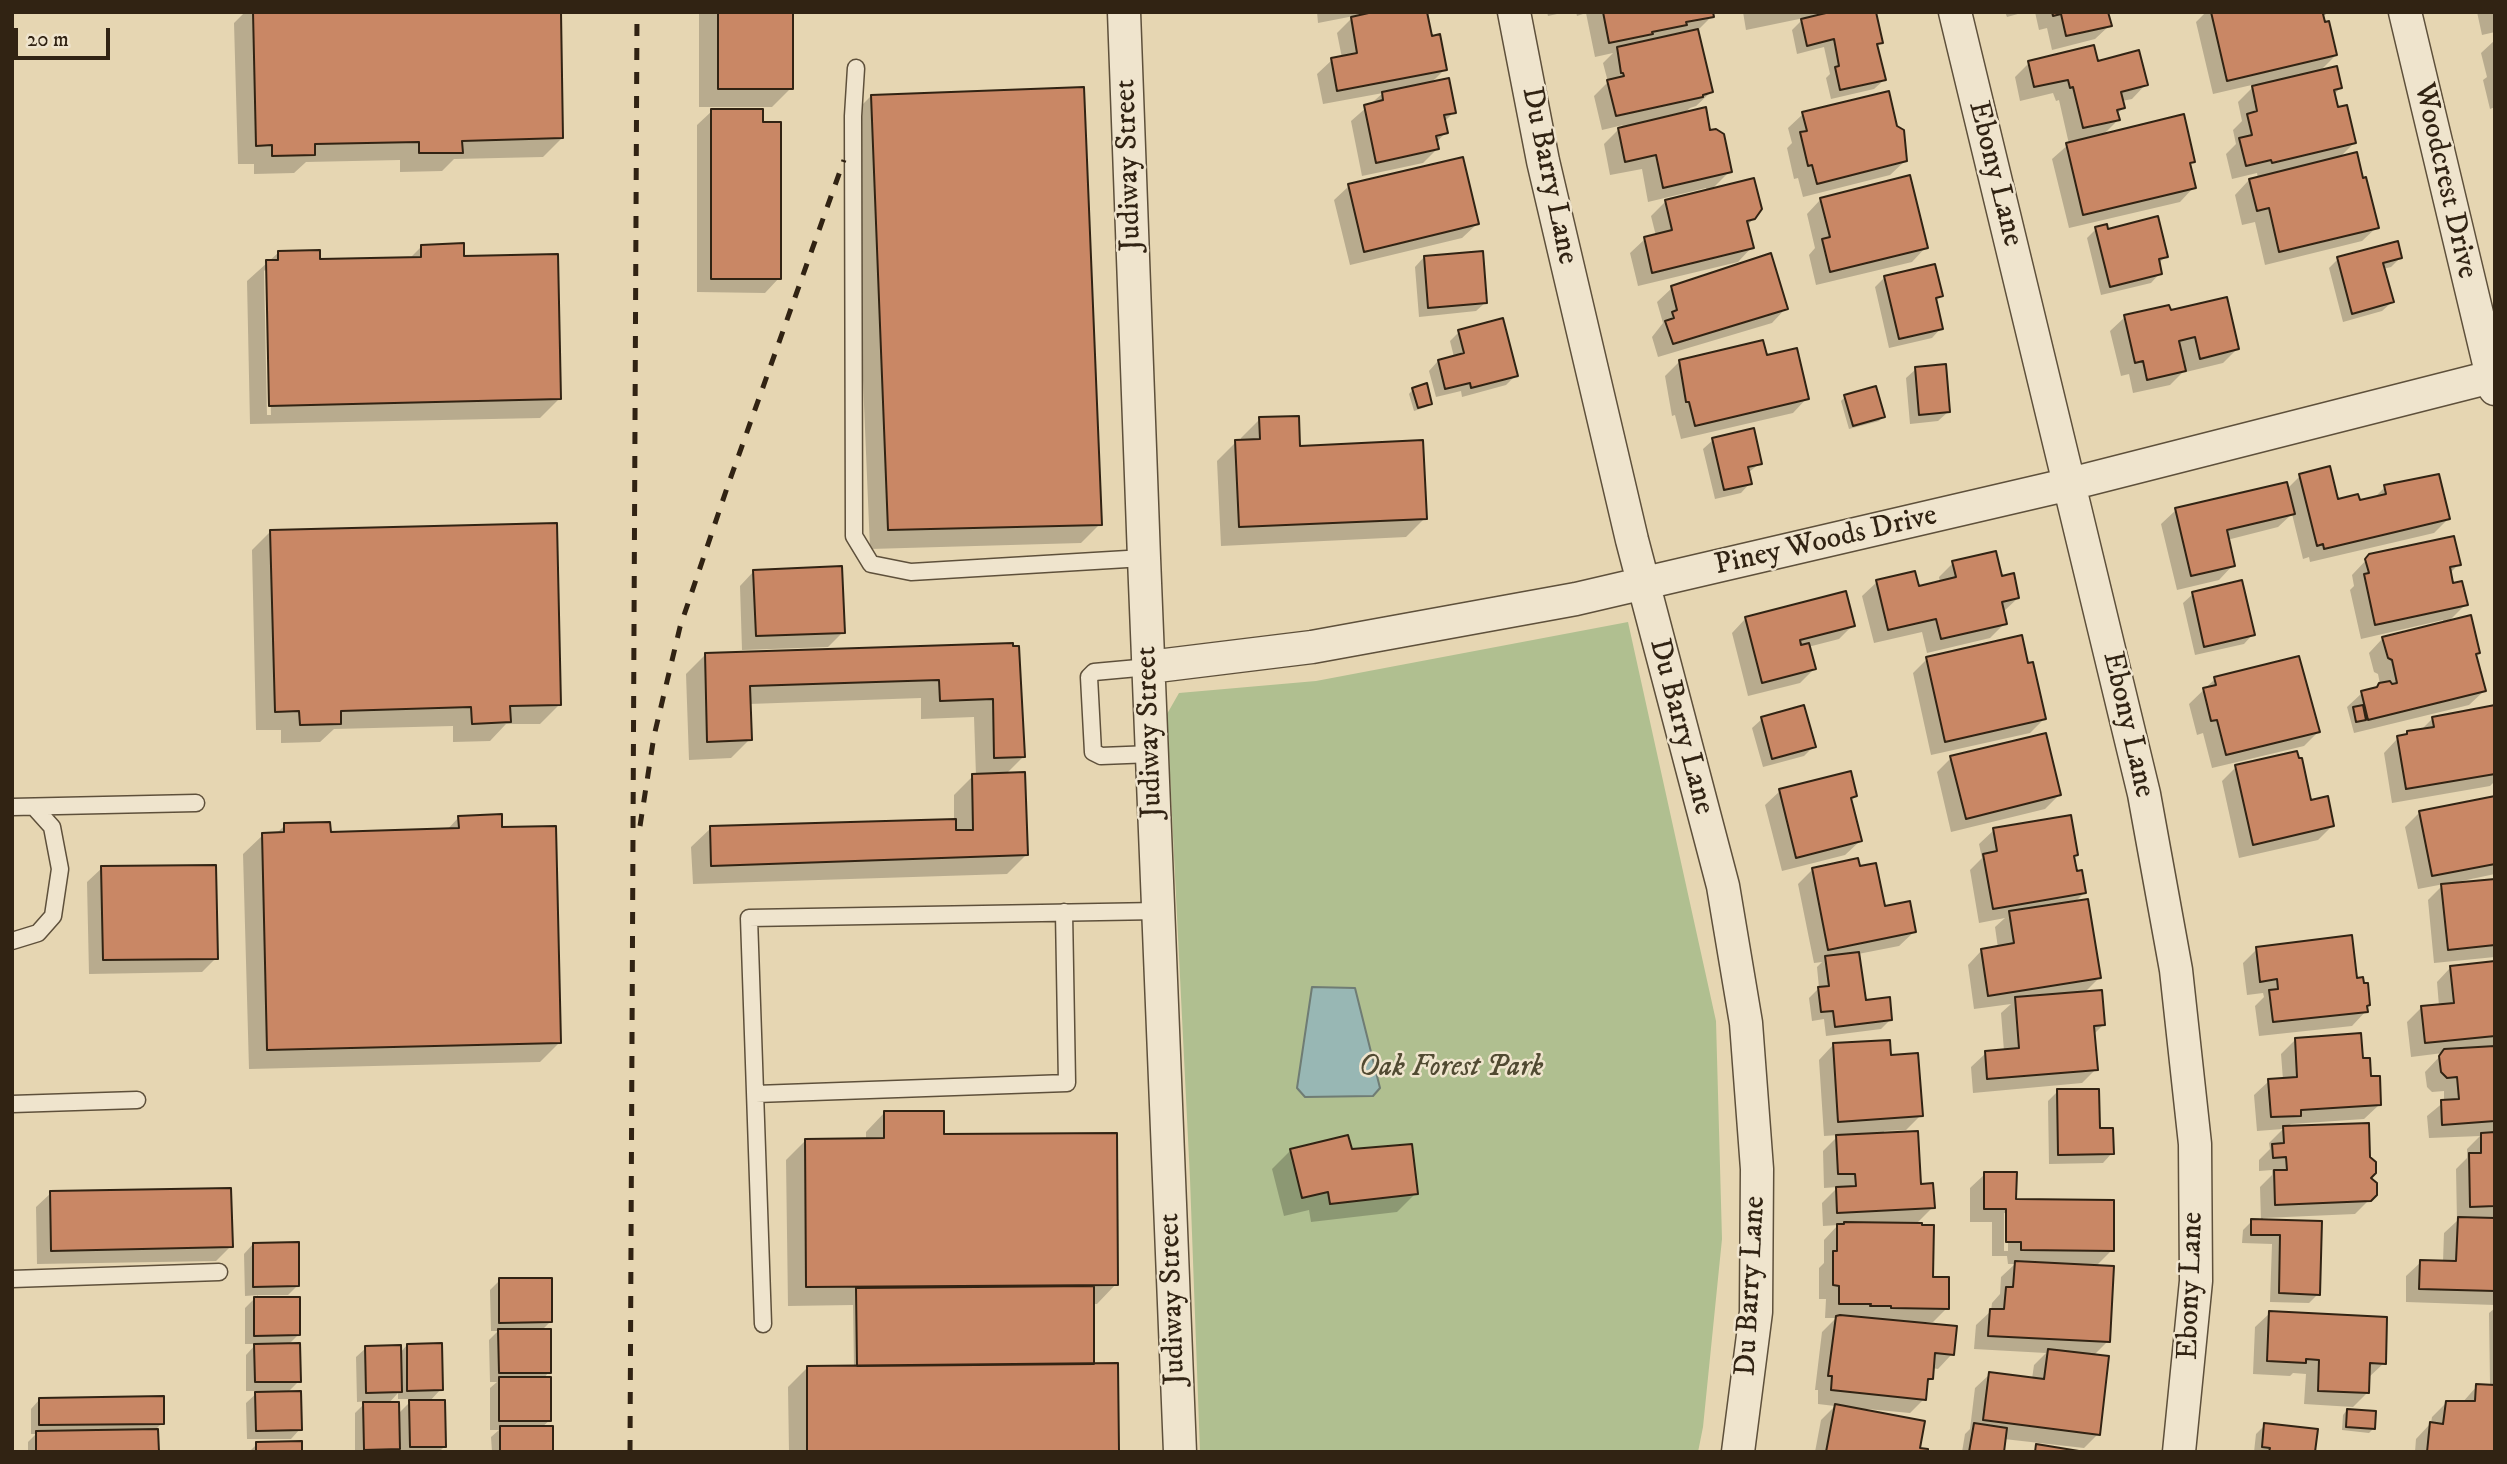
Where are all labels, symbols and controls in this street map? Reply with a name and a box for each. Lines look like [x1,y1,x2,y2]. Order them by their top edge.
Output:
scale bar [18,14,114,58]
text: 20 m [27,27,69,53]
street label: Judiway Street [1109,78,1151,252]
street label: Woodcrest Drive [2404,80,2484,282]
street label: Du Barry Lane [1512,84,1584,268]
street label: Ebony Lane [1959,98,2029,250]
street label: Piney Woods Drive [1711,499,1941,585]
street label: Du Barry Lane [1639,635,1721,819]
street label: Judiway Street [1130,645,1172,819]
street label: Ebony Lane [2093,649,2161,801]
park label: Oak Forest Park [1359,1051,1543,1087]
street label: Du Barry Lane [1729,1195,1775,1377]
street label: Ebony Lane [2171,1211,2213,1361]
street label: Judiway Street [1153,1212,1195,1386]

